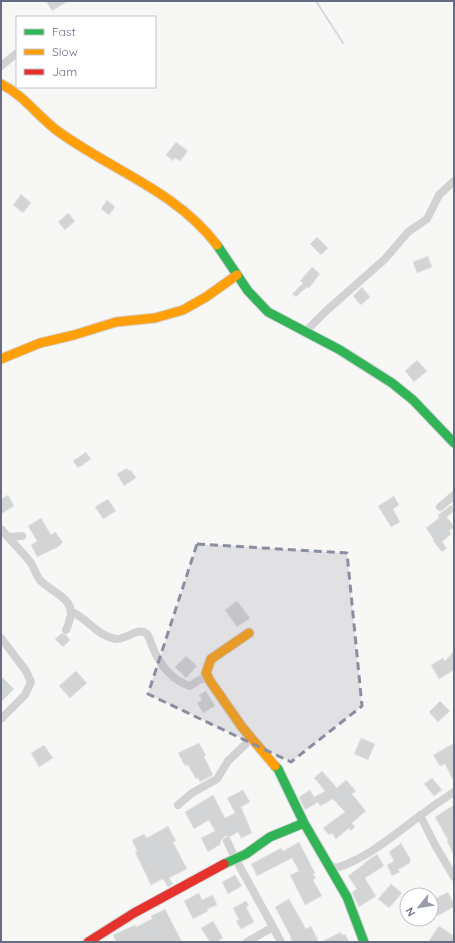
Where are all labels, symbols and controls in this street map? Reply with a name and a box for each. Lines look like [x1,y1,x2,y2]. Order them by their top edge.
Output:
legend [16,16,156,88]
text: Fast [52,24,76,39]
text: Slow [52,44,78,59]
text: Jam [52,64,77,79]
north arrow [399,887,439,927]
text: N [402,905,418,919]

